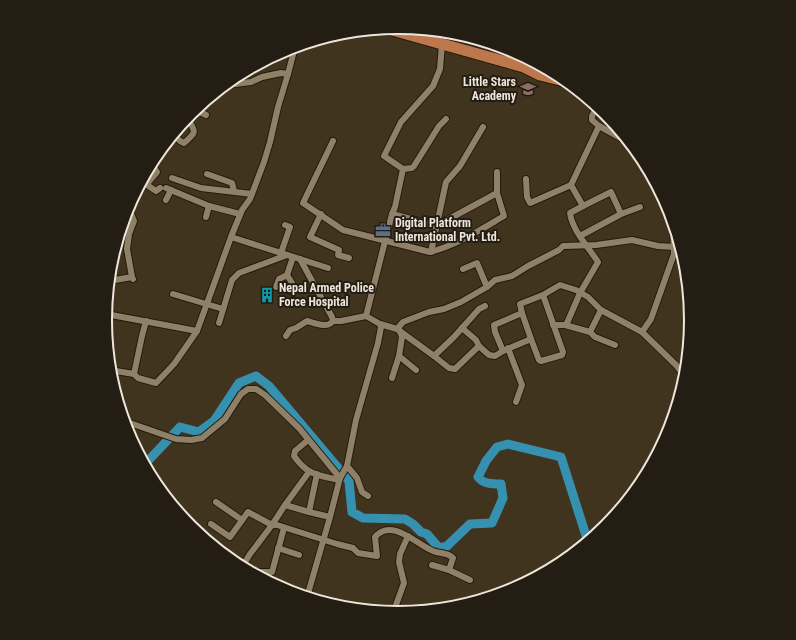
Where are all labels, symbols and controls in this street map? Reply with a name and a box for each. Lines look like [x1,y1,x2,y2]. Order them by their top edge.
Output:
place label: Little Stars Academy [463,75,517,103]
school or university icon: Little Stars Academy [519,80,537,98]
place label: Digital Platform International Pvt. Ltd. [395,216,500,244]
office icon: Digital Platform International Pvt. Ltd. [374,221,392,239]
place label: Nepal Armed Police Force Hospital [279,281,374,309]
building icon: Nepal Armed Police Force Hospital [258,286,276,304]

